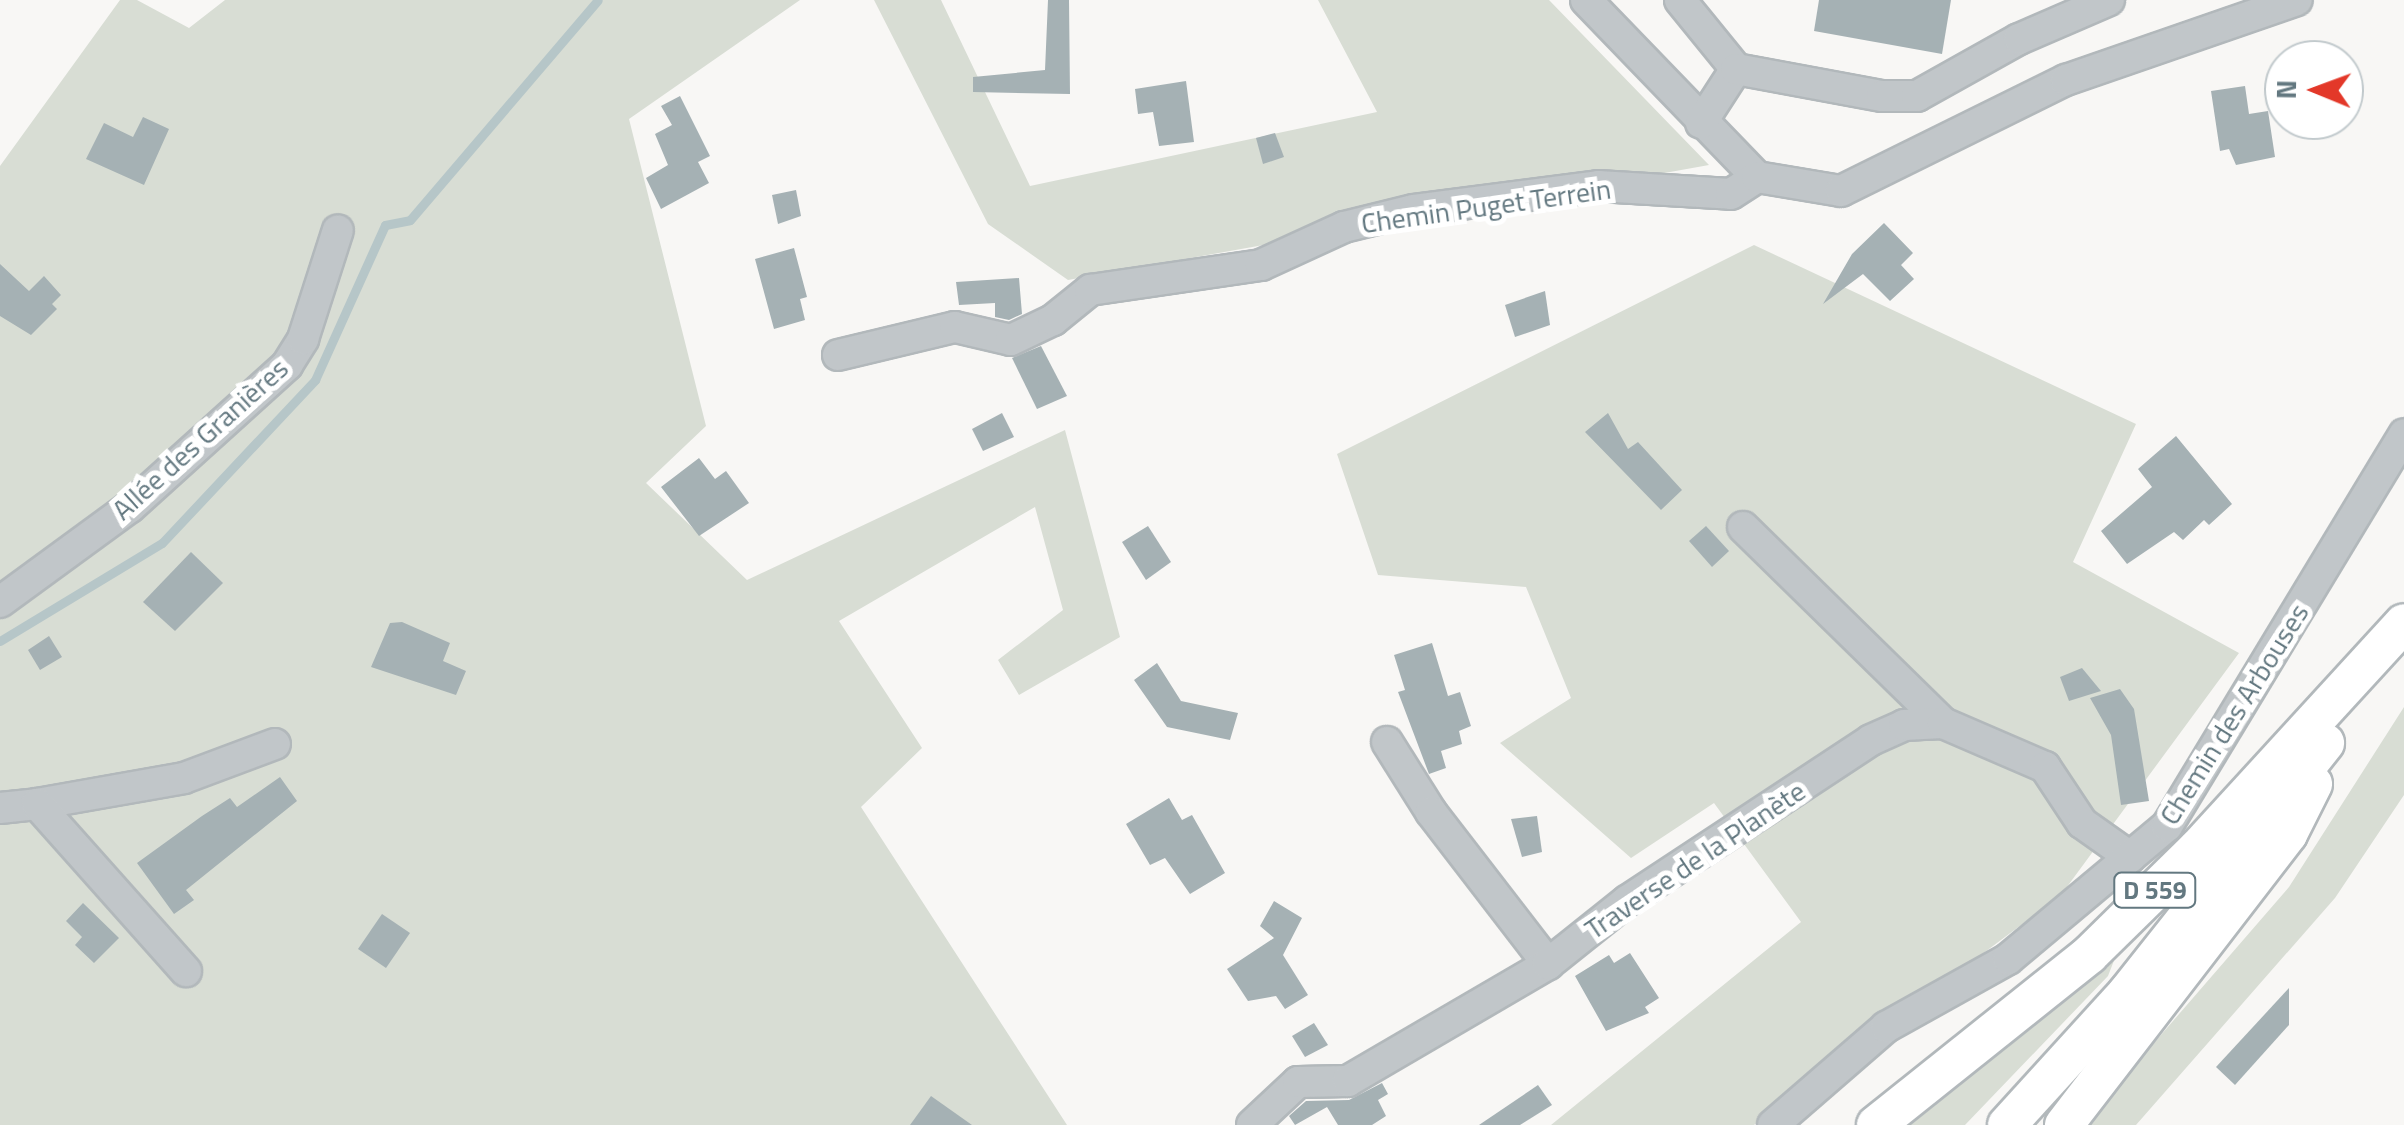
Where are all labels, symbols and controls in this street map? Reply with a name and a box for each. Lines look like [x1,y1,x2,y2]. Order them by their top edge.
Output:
north arrow [2264,40,2364,140]
text: N [2264,79,2307,100]
street label: Chemin Puget Terrein [1359,172,1613,240]
street label: Allée des Granières [105,351,295,527]
street label: Chemin des Arbouses [2152,597,2316,831]
street label: Traverse de la Planète [1579,774,1811,946]
road number: D 559 [2112,870,2198,910]

